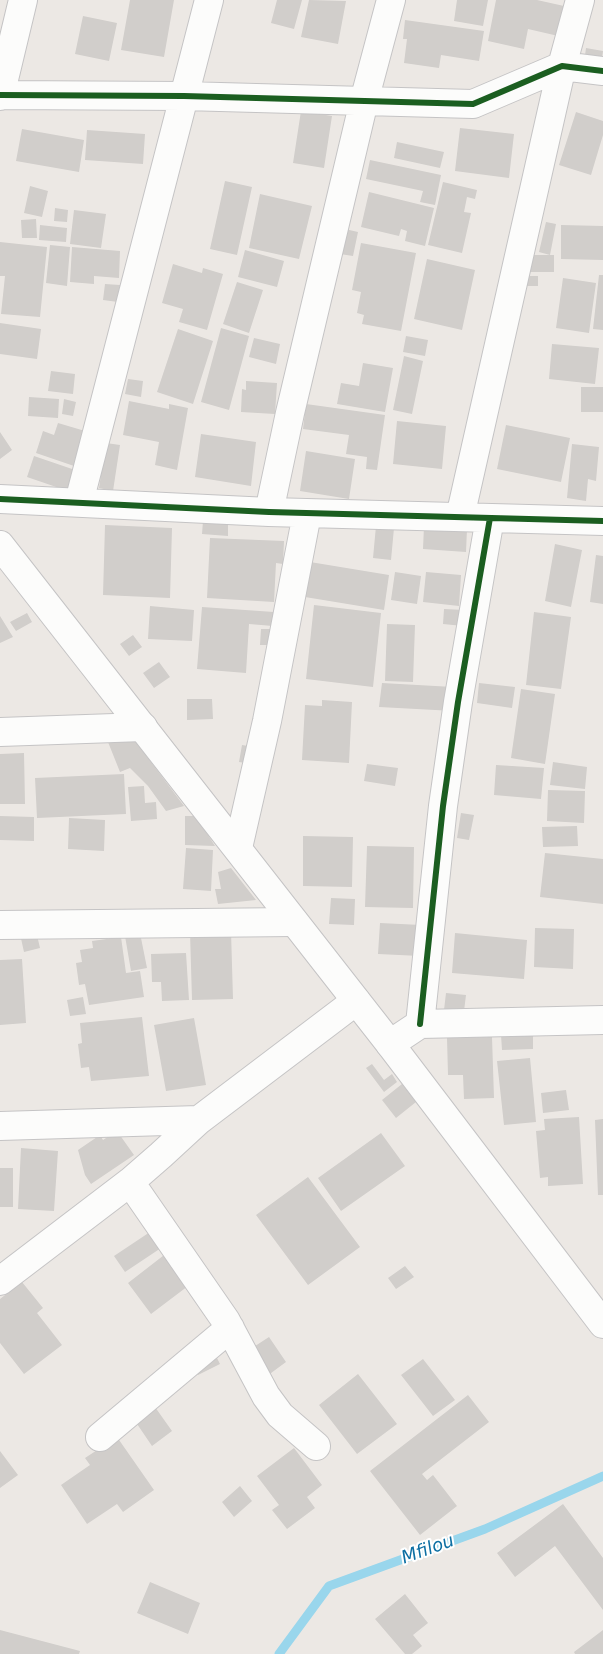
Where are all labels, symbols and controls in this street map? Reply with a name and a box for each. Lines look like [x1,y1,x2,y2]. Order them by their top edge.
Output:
water label: Mfilou [399,1531,457,1569]

